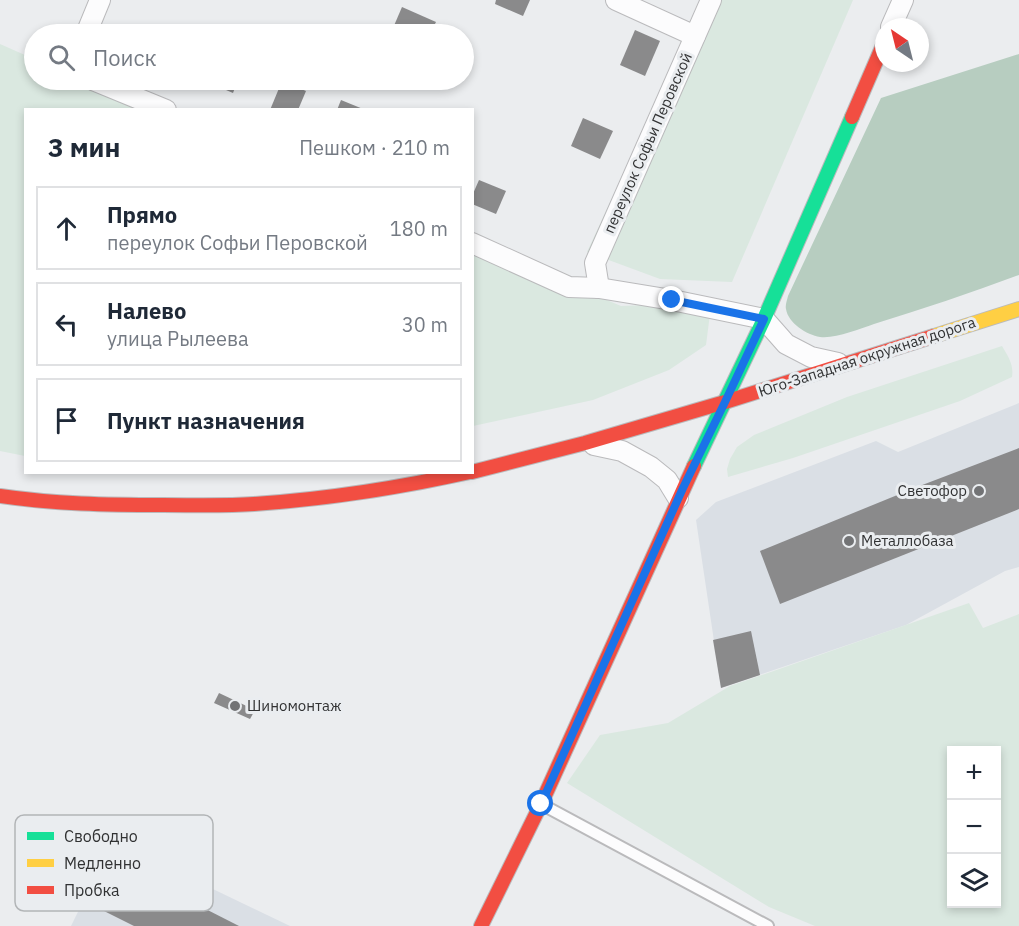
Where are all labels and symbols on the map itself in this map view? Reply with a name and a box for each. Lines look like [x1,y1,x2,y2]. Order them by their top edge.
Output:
north arrow [875,18,929,72]
street label: переулок Софьи Перовской [599,50,696,236]
route end [658,286,684,312]
street label: Юго-Западная окружная дорога [756,312,978,401]
place label: Светофор [898,481,967,500]
marker: Светофор [972,484,986,498]
place label: Металлобаза [861,531,954,550]
marker: Металлобаза [842,534,856,548]
place label: Шиномонтаж [247,696,342,715]
marker: Шиномонтаж [228,699,242,713]
route start [527,790,553,816]
legend [15,815,213,911]
text: Свободно [64,826,138,846]
text: Медленно [64,853,141,873]
text: Пробка [64,880,120,900]

